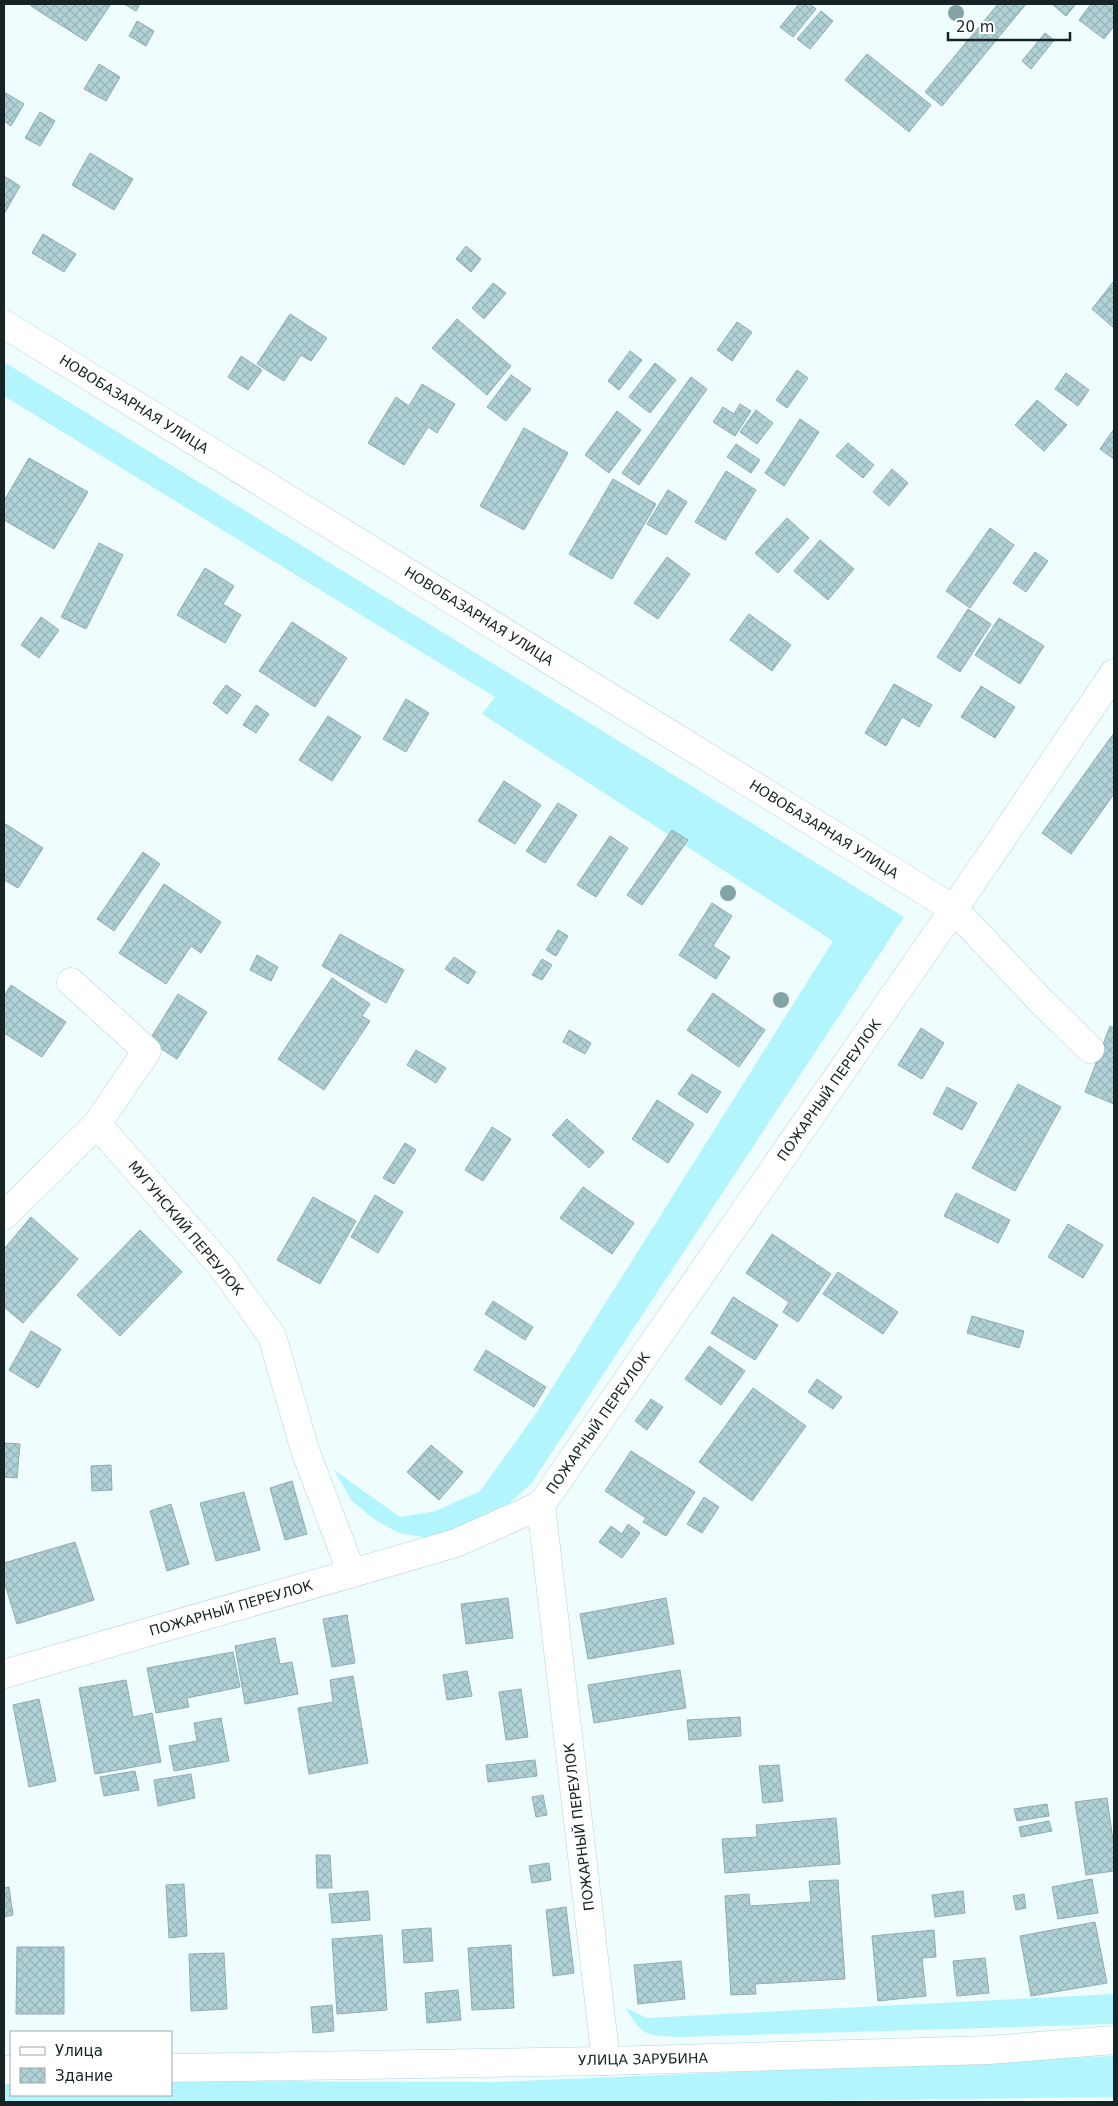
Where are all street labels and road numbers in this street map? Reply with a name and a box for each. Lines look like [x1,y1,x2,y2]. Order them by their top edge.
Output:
street label: НОВОБАЗАРНАЯ УЛИЦА [57,351,212,457]
street label: НОВОБАЗАРНАЯ УЛИЦА [402,563,557,669]
street label: НОВОБАЗАРНАЯ УЛИЦА [747,776,902,882]
street label: ПОЖАРНЫЙ ПЕРЕУЛОК [773,1016,884,1164]
street label: МУГУНСКИЙ ПЕРЕУЛОК [125,1157,248,1298]
street label: ПОЖАРНЫЙ ПЕРЕУЛОК [542,1349,653,1497]
street label: ПОЖАРНЫЙ ПЕРЕУЛОК [147,1576,315,1639]
street label: ПОЖАРНЫЙ ПЕРЕУЛОК [560,1742,597,1912]
street label: УЛИЦА ЗАРУБИНА [578,2050,709,2068]

